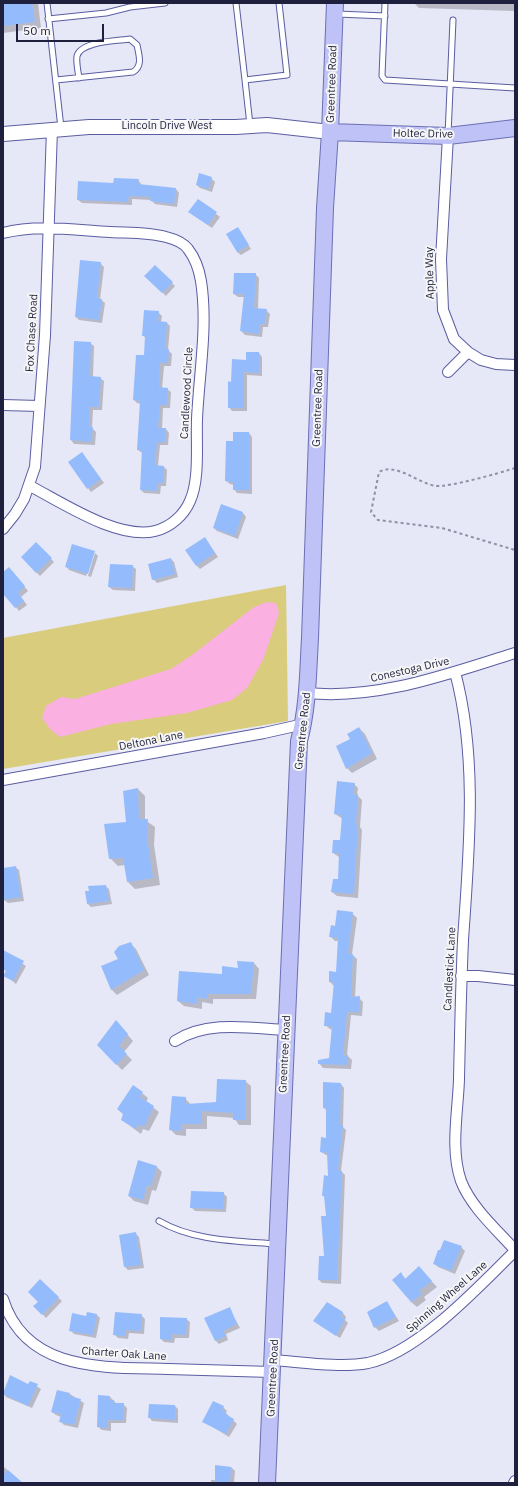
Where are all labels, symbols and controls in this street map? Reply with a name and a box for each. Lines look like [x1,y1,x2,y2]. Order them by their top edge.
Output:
scale bar [18,16,106,42]
text: 50 m [23,23,51,38]
street label: Greentree Road [324,45,340,123]
street label: Lincoln Drive West [122,119,212,133]
street label: Holtec Drive [393,127,453,141]
street label: Apple Way [423,247,437,299]
street label: Fox Chase Road [23,294,41,372]
street label: Candlewood Circle [178,347,196,439]
street label: Greentree Road [310,369,326,447]
street label: Conestoga Drive [369,655,451,685]
street label: Greentree Road [292,692,314,770]
street label: Deltona Lane [118,728,184,754]
street label: Candlestick Lane [441,927,459,1011]
street label: Greentree Road [276,1015,294,1093]
street label: Spinning Wheel Lane [404,1258,490,1336]
street label: Greentree Road [264,1339,282,1417]
street label: Charter Oak Lane [81,1344,167,1364]

